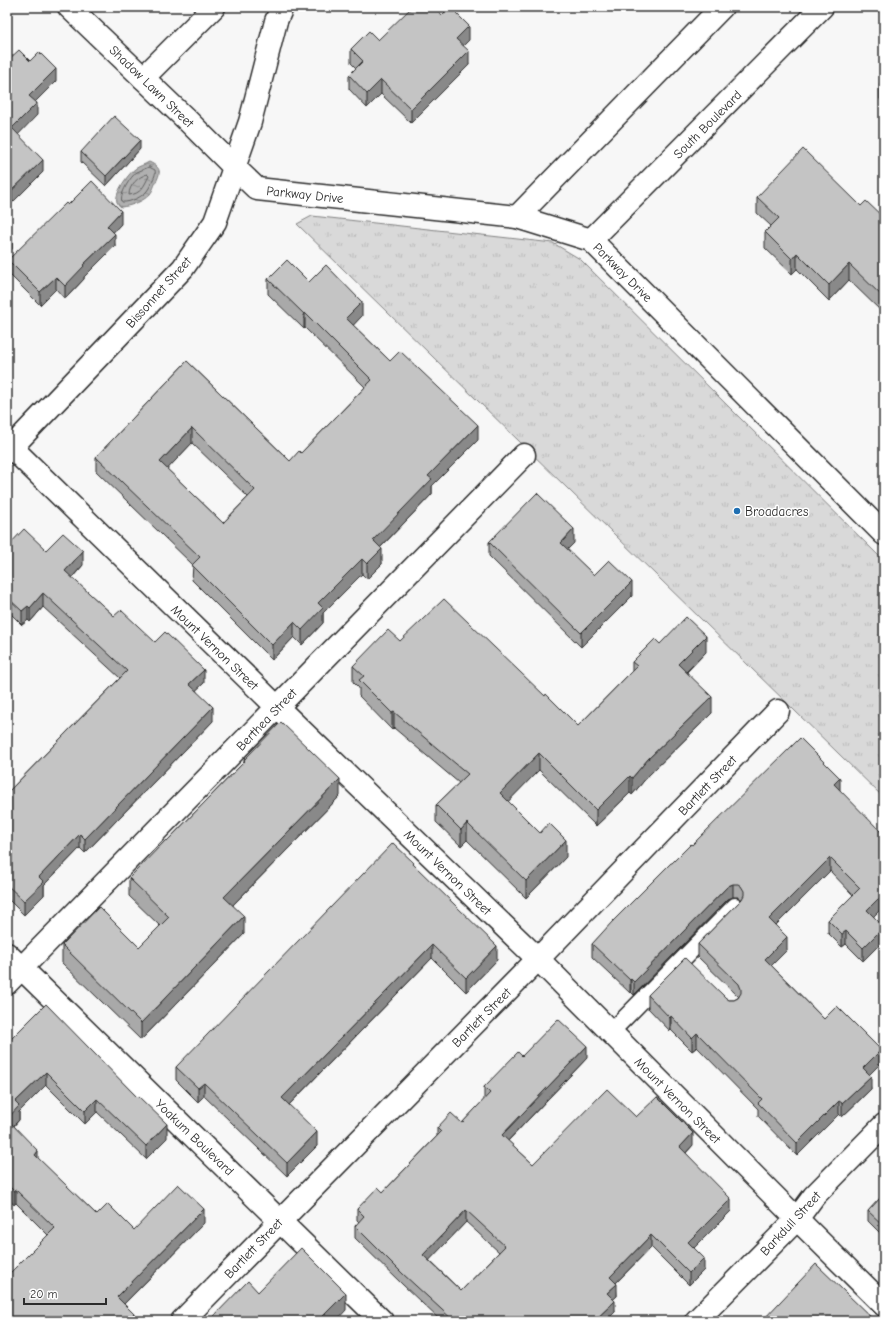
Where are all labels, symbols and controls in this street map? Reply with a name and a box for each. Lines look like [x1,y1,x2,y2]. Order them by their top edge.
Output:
street label: Shadow Lawn Street [106,42,198,131]
street label: South Boulevard [670,87,745,162]
street label: Parkway Drive [266,183,345,206]
street label: Parkway Drive [590,240,656,305]
street label: Bissonnet Street [123,253,195,331]
place label: Broadacres [745,504,808,519]
marker: Broadacres [732,506,742,516]
street label: Mount Vernon Street [168,602,262,694]
street label: Berthea Street [233,684,301,754]
street label: Bartlett Street [675,751,741,818]
street label: Mount Vernon Street [401,827,495,919]
street label: Bartlett Street [449,984,515,1050]
street label: Mount Vernon Street [631,1054,725,1147]
street label: Yoakum Boulevard [152,1096,237,1179]
street label: Barkdull Street [757,1187,825,1258]
street label: Bartlett Street [221,1214,287,1281]
scale bar [24,1280,106,1306]
text: 20 m [30,1287,58,1301]

